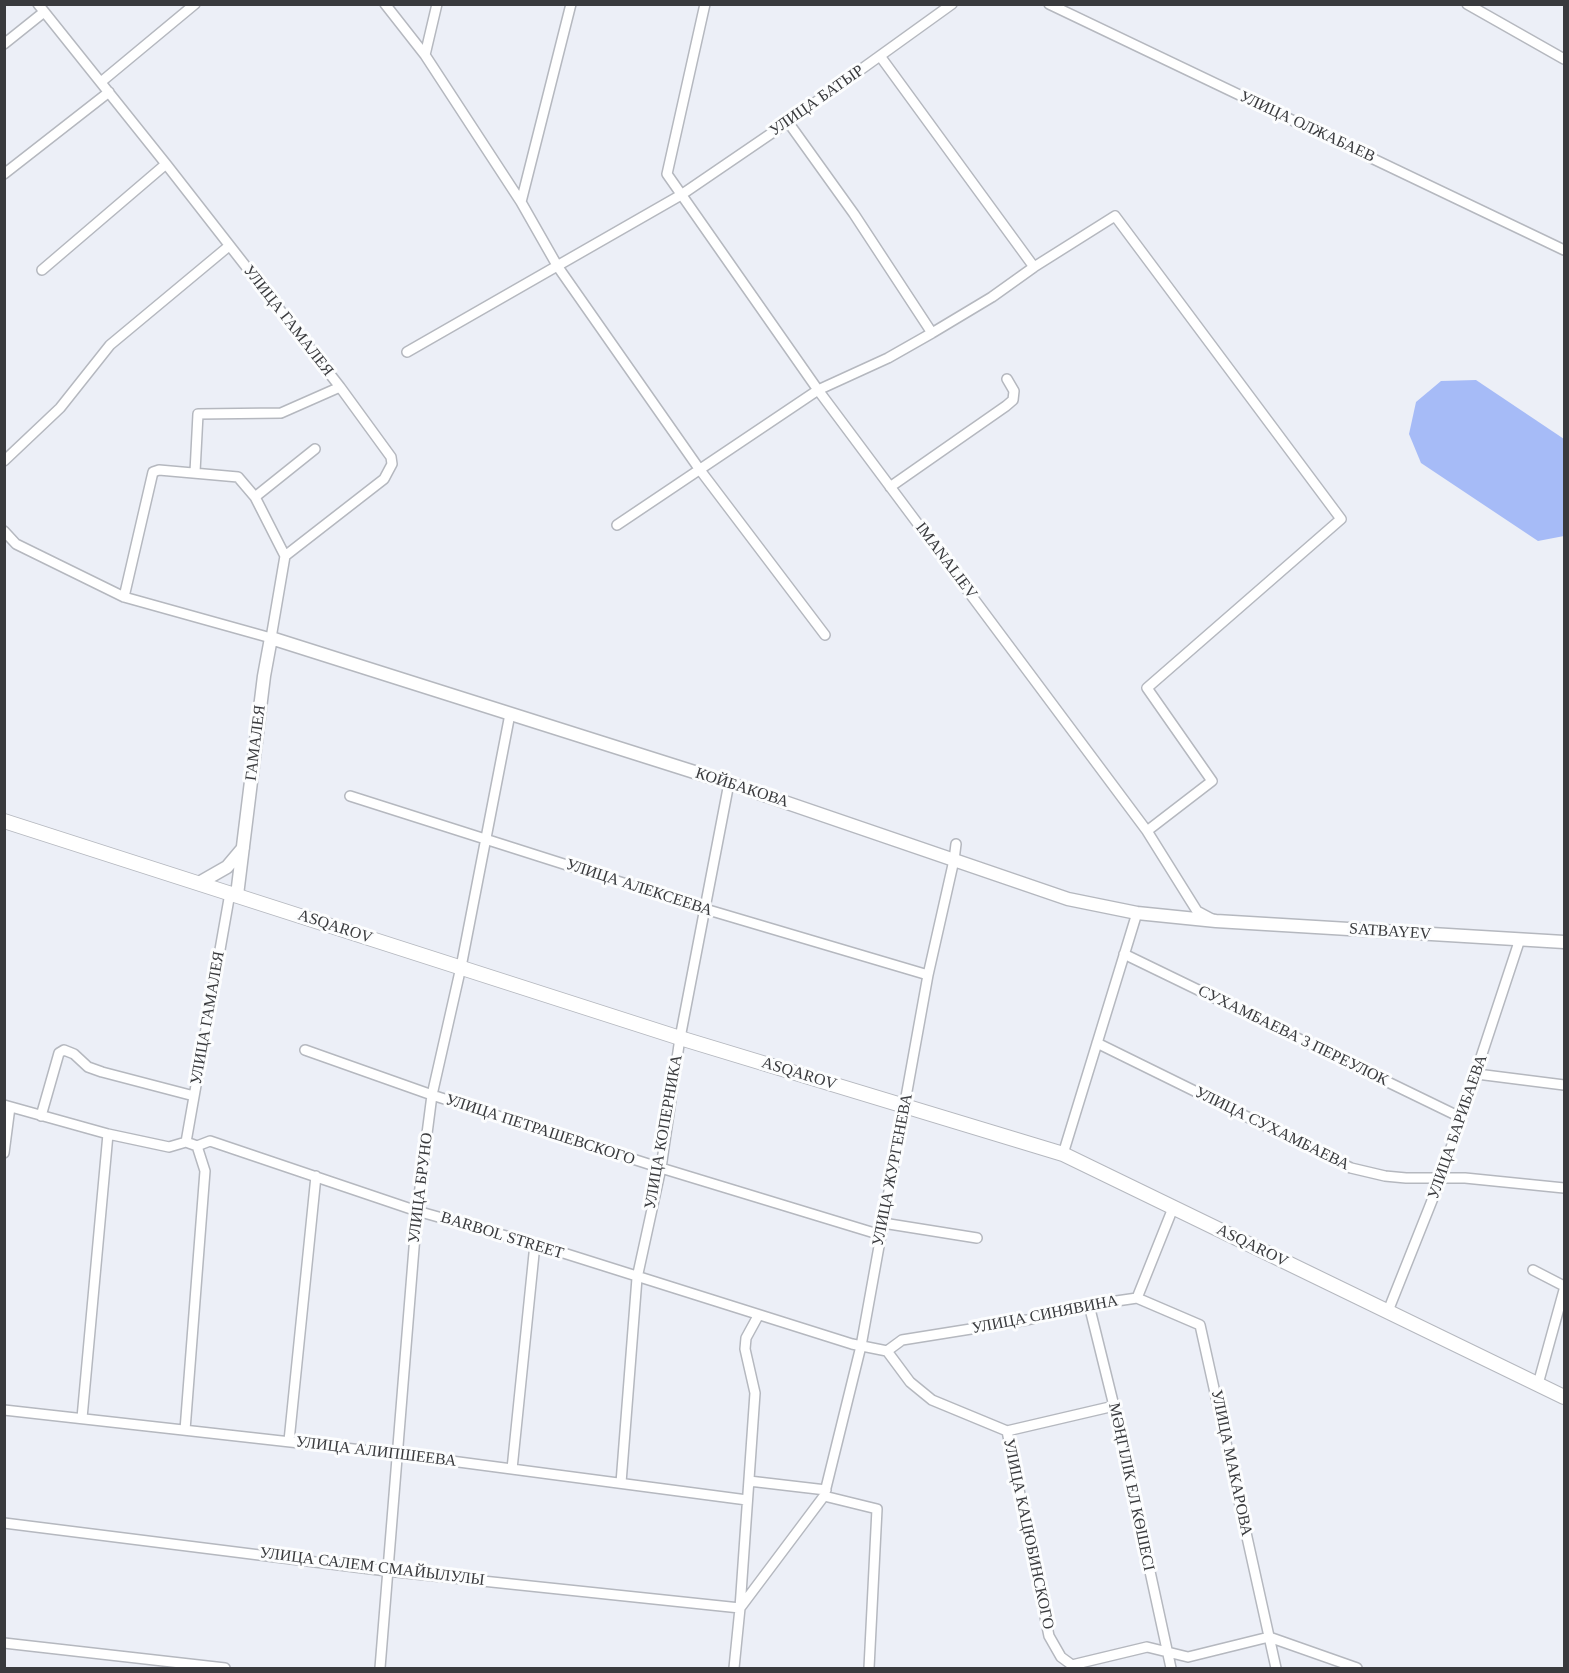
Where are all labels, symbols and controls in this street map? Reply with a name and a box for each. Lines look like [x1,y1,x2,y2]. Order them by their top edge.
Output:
street label: УЛИЦА БАТЫР [766,61,868,141]
street label: УЛИЦА ОЛЖАБАЕВ [1236,87,1378,167]
street label: УЛИЦА ГАМАЛЕЯ [239,262,337,380]
street label: IMANALIEV [911,519,981,603]
street label: ГАМАЛЕЯ [242,704,270,782]
street label: КОЙБАКОВА [693,764,791,812]
street label: УЛИЦА АЛЕКСЕЕВА [563,855,715,921]
street label: ASQAROV [295,906,375,948]
street label: SATBAYEV [1348,920,1432,944]
street label: УЛИЦА ГАМАЛЕЯ [187,950,229,1086]
street label: СУХАМБАЕВА 3 ПЕРЕУЛОК [1195,982,1391,1090]
street label: УЛИЦА БАРИБАЕВА [1424,1052,1492,1202]
street label: УЛИЦА КОПЕРНИКА [641,1053,687,1211]
street label: ASQAROV [759,1054,839,1094]
street label: УЛИЦА СУХАМБАЕВА [1192,1083,1352,1175]
street label: УЛИЦА ПЕТРАШЕВСКОГО [443,1090,637,1170]
street label: УЛИЦА ЖУРГЕНЕВА [869,1092,917,1248]
street label: УЛИЦА БРУНО [405,1132,437,1244]
street label: BARBOL STREET [438,1208,566,1264]
street label: ASQAROV [1213,1220,1291,1272]
street label: УЛИЦА СИНЯВИНА [970,1291,1120,1339]
street label: УЛИЦА МАКАРОВА [1206,1388,1256,1538]
street label: МӘҢГІЛІК ЕЛ КӨШЕСІ [1104,1401,1158,1573]
street label: УЛИЦА АЛИПШЕЕВА [295,1433,457,1471]
street label: УЛИЦА КАЦЮБИНСКОГО [998,1437,1058,1631]
street label: УЛИЦА САЛЕМ СМАЙЫЛУЛЫ [258,1544,486,1590]

